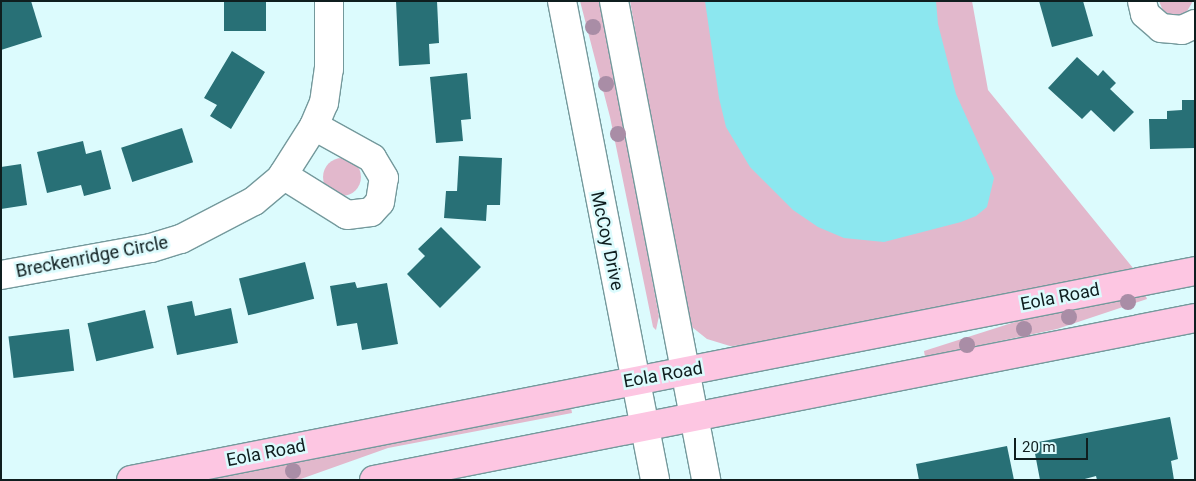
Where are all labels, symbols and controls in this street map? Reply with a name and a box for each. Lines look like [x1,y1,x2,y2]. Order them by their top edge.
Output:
street label: McCoy Drive [586,190,628,292]
street label: Breckenridge Circle [14,232,170,282]
street label: Eola Road [1019,279,1101,315]
street label: Eola Road [622,357,704,393]
scale bar [1016,428,1090,460]
street label: Eola Road [225,435,307,471]
text: 20 m [1022,438,1056,456]

